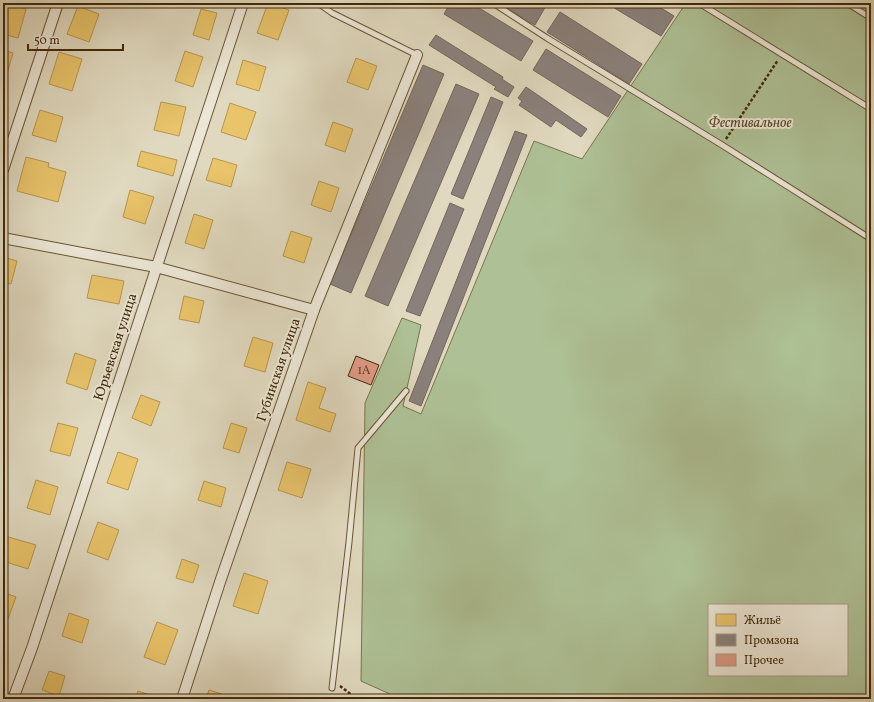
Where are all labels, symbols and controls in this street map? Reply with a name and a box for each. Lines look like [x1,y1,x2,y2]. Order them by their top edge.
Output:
scale bar [28,26,123,52]
text: 50 m [34,33,60,49]
park label: Фестивальное [708,114,792,133]
street label: Юрьевская улица [90,291,142,403]
street label: Губинская улица [252,316,306,424]
house number: 1А [357,363,371,379]
legend [708,604,848,676]
text: Жильё [744,613,781,629]
text: Промзона [744,633,799,649]
text: Прочее [744,653,784,669]

